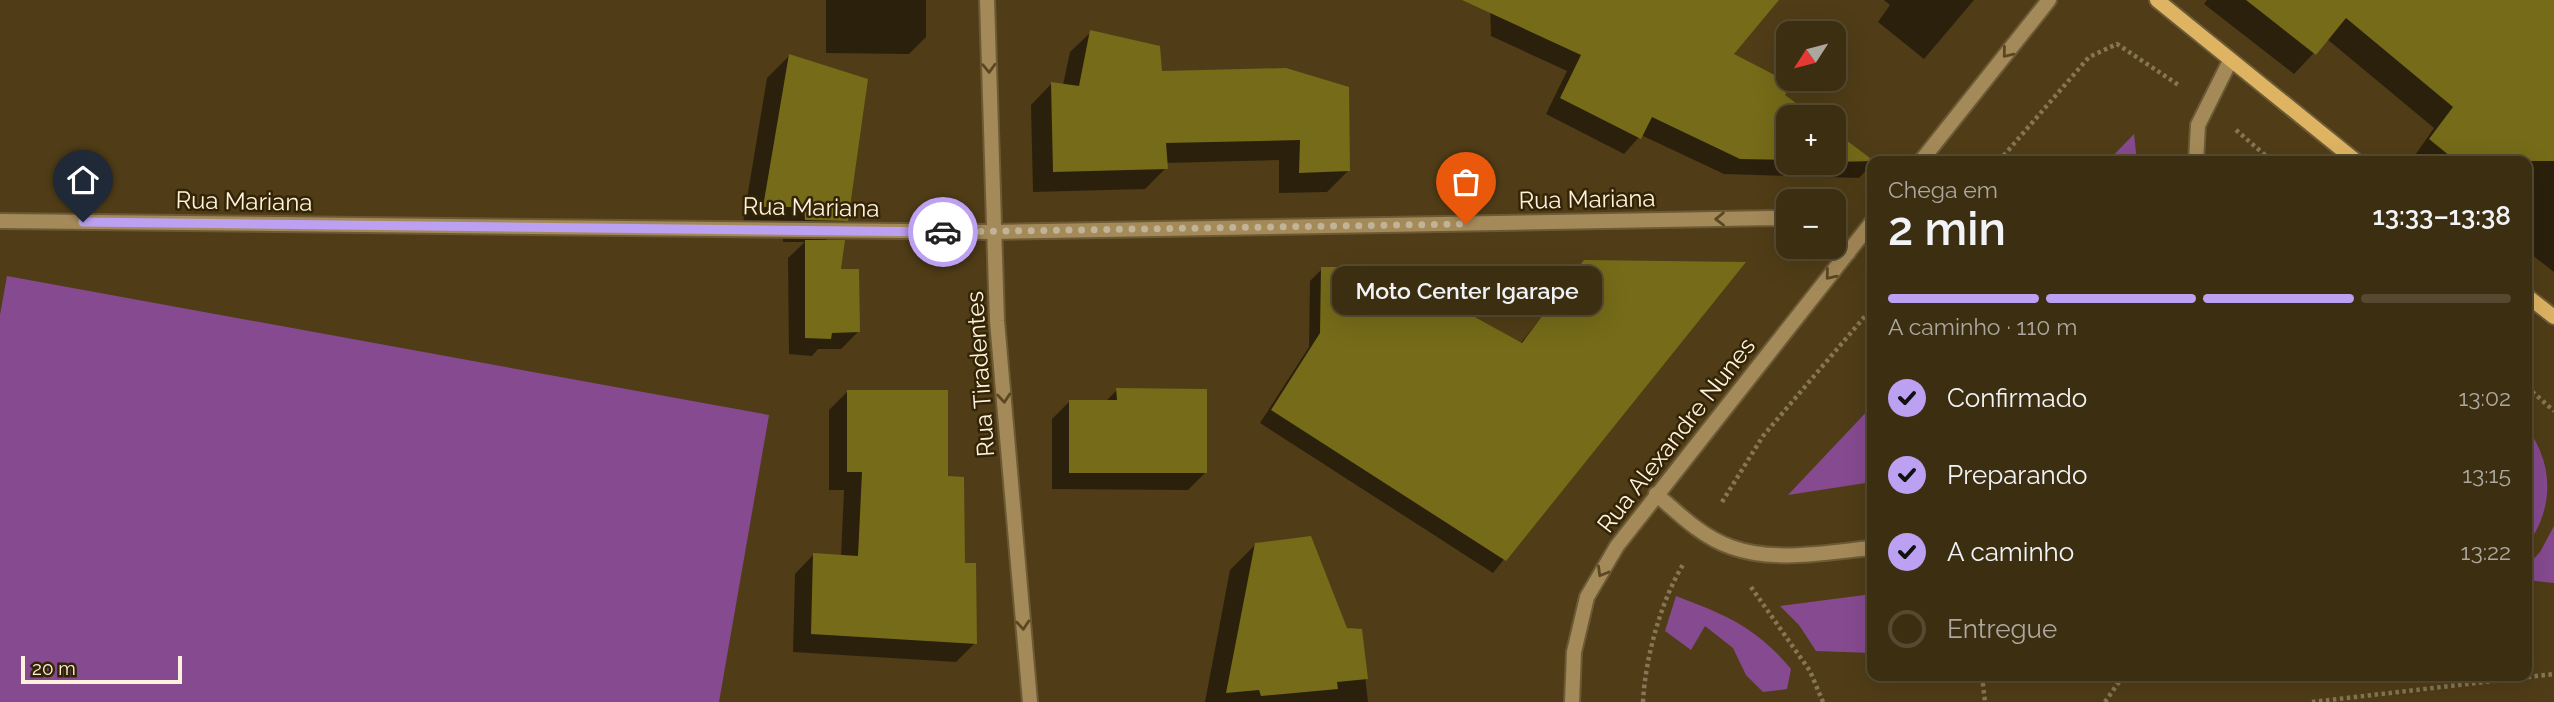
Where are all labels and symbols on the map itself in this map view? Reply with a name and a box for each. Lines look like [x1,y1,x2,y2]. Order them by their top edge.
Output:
north arrow [1776,21,1846,91]
one-way arrow [2002,46,2015,58]
one-way arrow [982,63,997,74]
pin [53,150,113,222]
pin [1436,152,1496,224]
street label: Rua Mariana [1518,183,1656,215]
street label: Rua Mariana [175,185,313,217]
street label: Rua Mariana [742,191,880,223]
courier [908,197,978,267]
one-way arrow [1715,211,1725,227]
callout: Moto Center Igarape [1331,266,1601,315]
one-way arrow [1826,267,1838,280]
street label: Rua Tiradentes [960,290,1000,458]
street label: Rua Alexandre Nunes [1591,332,1761,538]
one-way arrow [996,393,1011,404]
one-way arrow [1597,565,1610,577]
one-way arrow [1015,620,1030,631]
scale bar [21,653,182,685]

